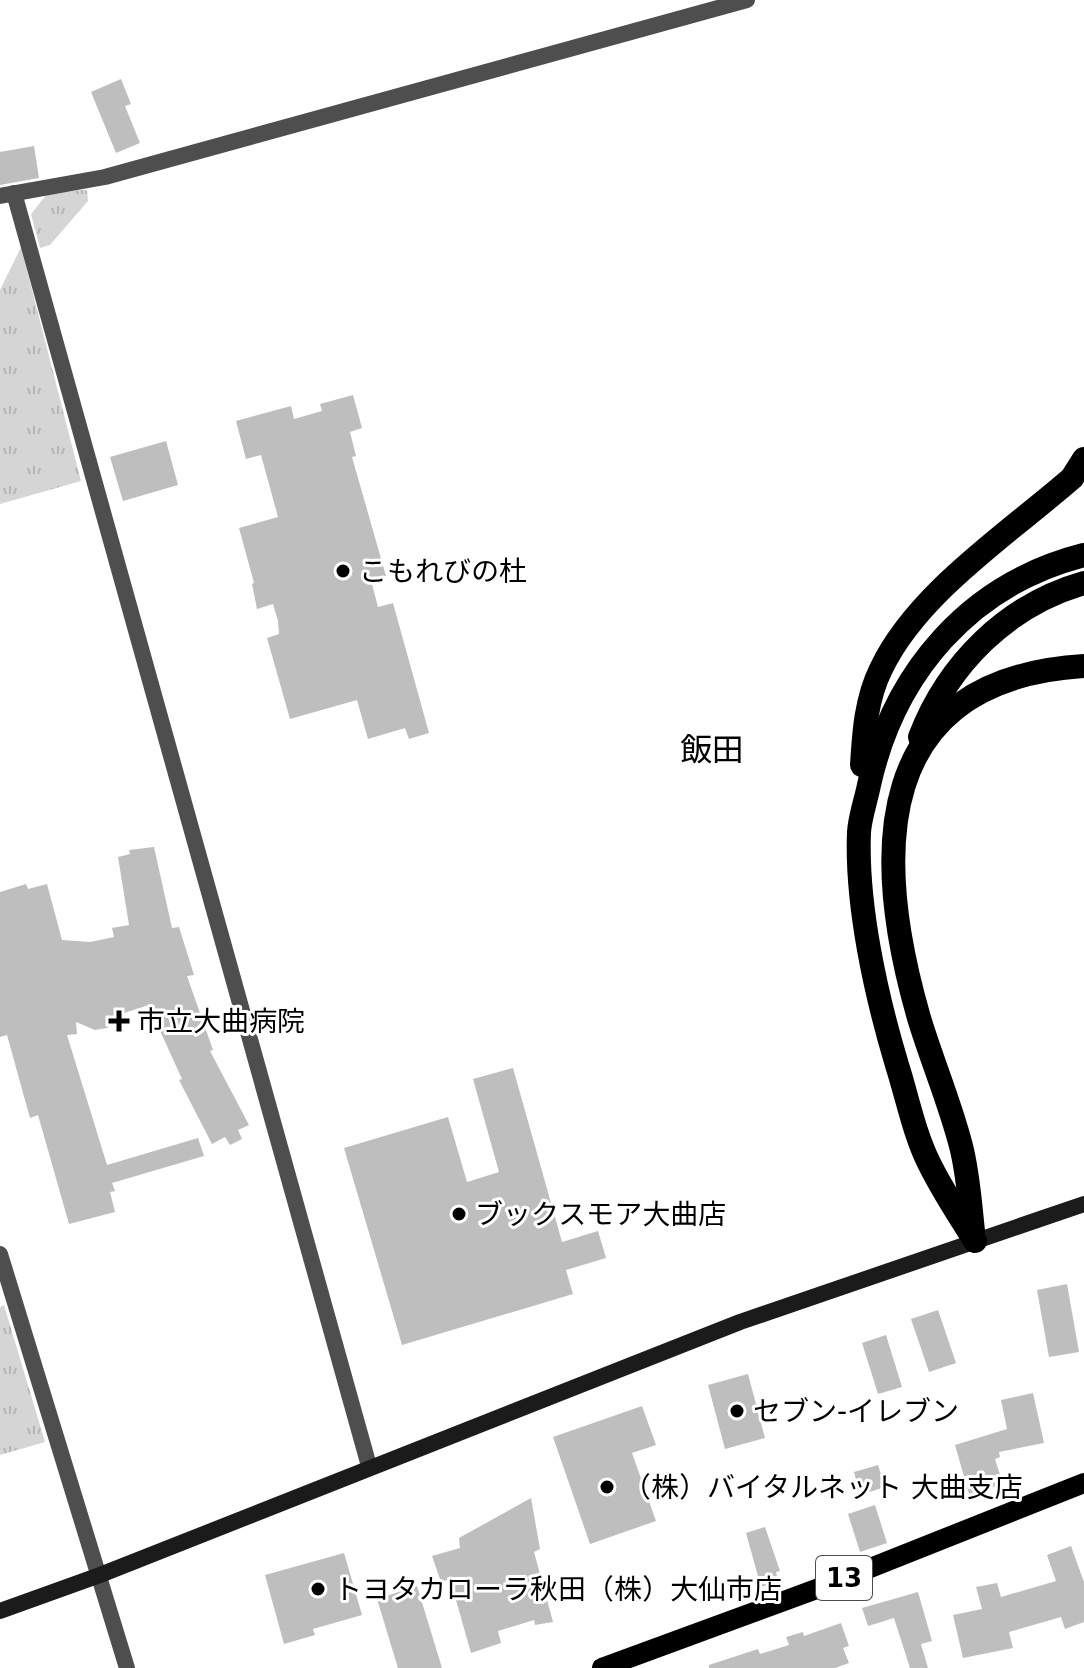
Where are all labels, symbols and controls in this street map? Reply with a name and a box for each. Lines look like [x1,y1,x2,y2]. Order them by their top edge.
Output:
place label: こもれびの杜 [359,555,527,588]
marker: こもれびの杜 [334,562,352,580]
district label: 飯田 [680,731,744,769]
place label: 市立大曲病院 [137,1005,305,1038]
marker: 市立大曲病院 [108,1010,130,1032]
place label: ブックスモア大曲店 [475,1198,726,1231]
marker: ブックスモア大曲店 [450,1205,468,1223]
place label: セブン-イレブン [753,1395,959,1428]
marker: セブン-イレブン [728,1402,746,1420]
place label: （株）バイタルネット 大曲支店 [623,1471,1023,1504]
marker: （株）バイタルネット 大曲支店 [598,1478,616,1496]
road number: 13 [816,1556,872,1600]
place label: トヨタカローラ秋田（株）大仙市店 [334,1573,782,1606]
marker: トヨタカローラ秋田（株）大仙市店 [309,1580,327,1598]

